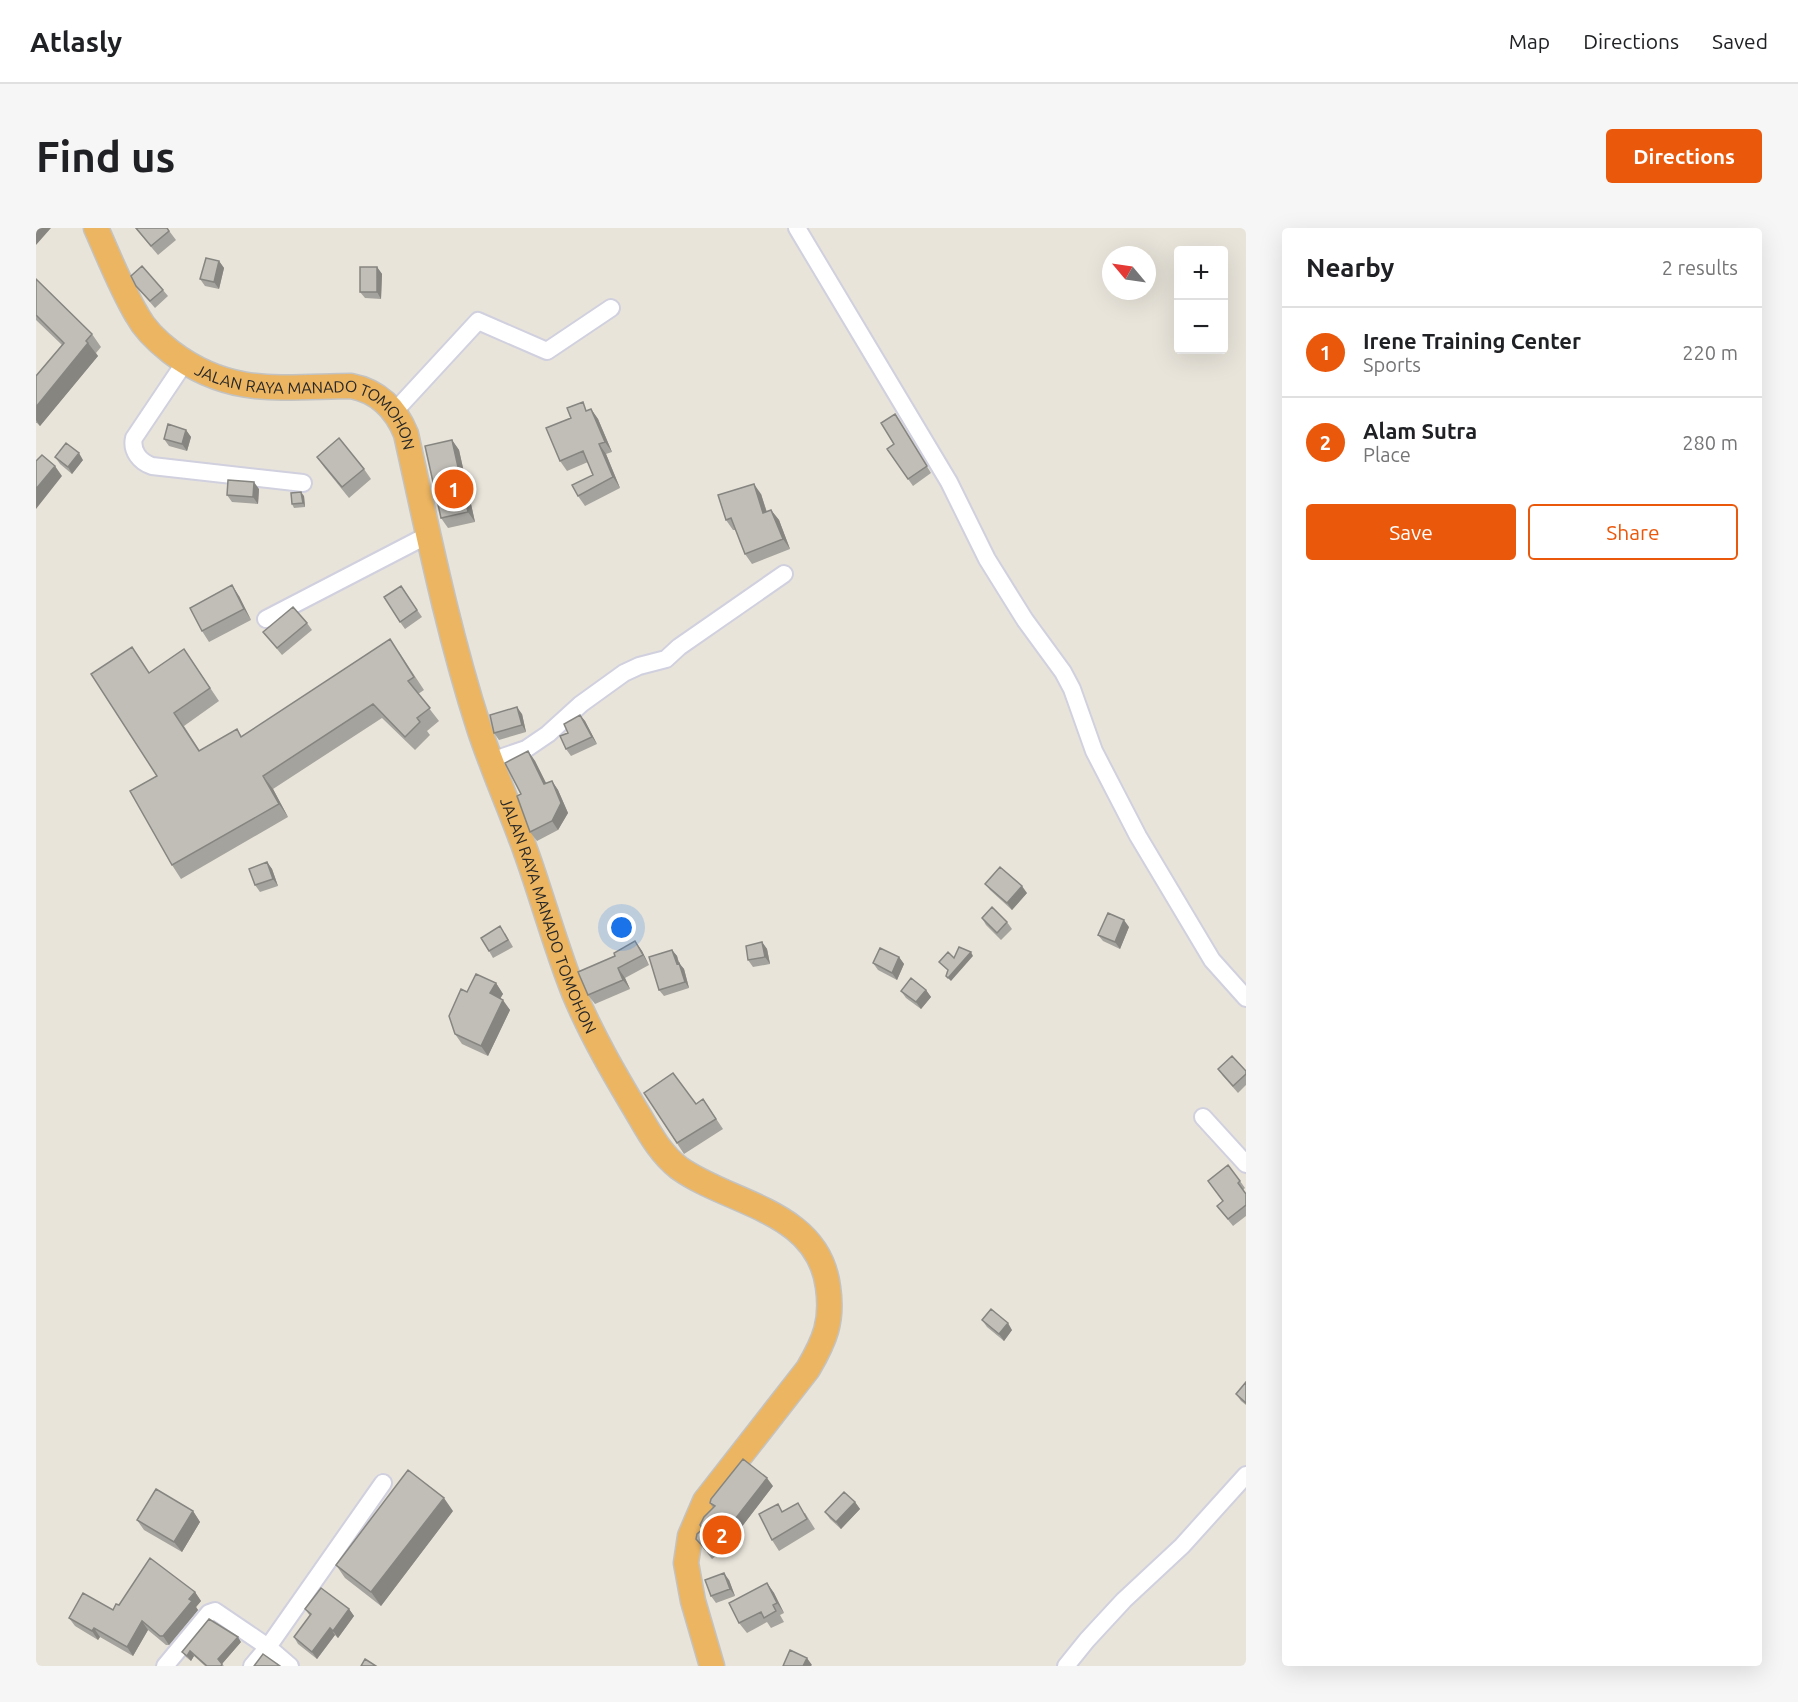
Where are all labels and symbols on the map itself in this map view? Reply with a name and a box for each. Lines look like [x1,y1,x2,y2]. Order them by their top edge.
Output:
north arrow [1102,246,1156,300]
street label: JALAN RAYA MANADO TOMOHON [192,360,418,452]
pin: 1 [434,466,474,512]
street label: JALAN RAYA MANADO TOMOHON [497,795,600,1036]
your location [607,913,636,942]
pin: 2 [702,1512,742,1558]

